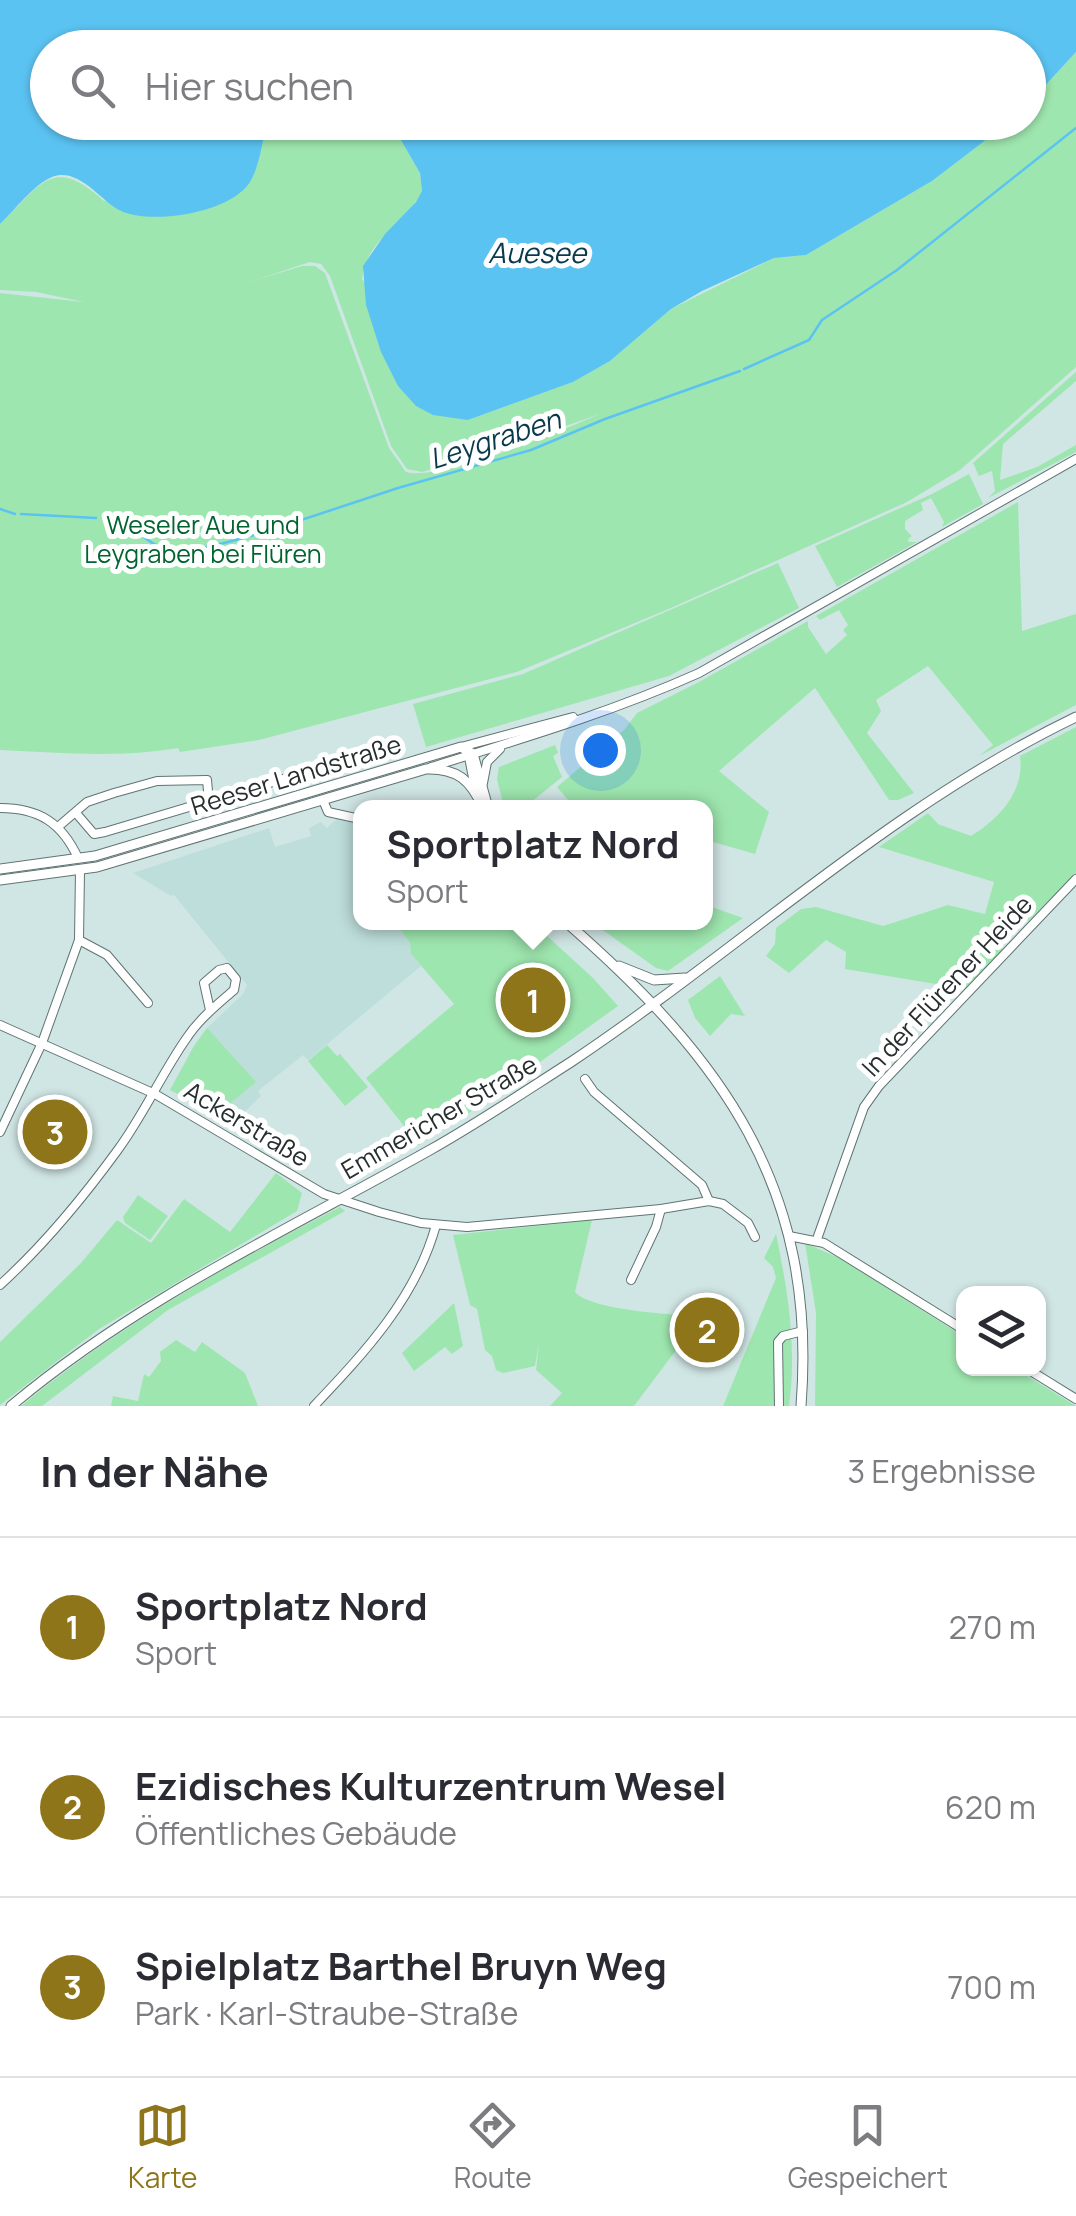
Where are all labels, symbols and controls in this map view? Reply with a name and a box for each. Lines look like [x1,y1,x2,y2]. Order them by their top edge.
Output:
search box [30,30,1046,140]
icon: search [65,58,120,113]
text: Hier suchen [145,59,354,111]
water label: Auesee [488,233,588,271]
water label: Leygraben [424,399,566,477]
park label: Weseler Aue und Leygraben bei Flüren [84,507,322,571]
your location [575,725,626,776]
street label: Reeser Landstraße [186,726,405,823]
popup [353,800,713,930]
text: Sportplatz Nord [387,817,679,869]
text: Sport [387,869,469,913]
street label: In der Flürener Heide [853,888,1040,1084]
pin: 1 [500,962,566,1038]
street label: Emmericher Straße [334,1046,543,1187]
street label: Ackerstraße [178,1072,316,1175]
pin: 3 [22,1094,88,1170]
map controls [956,1286,1046,1376]
button: layers [956,1286,1046,1376]
pin: 2 [674,1292,740,1368]
text: In der Nähe [40,1442,269,1500]
text: 3 Ergebnisse [847,1449,1036,1493]
text: Sportplatz Nord [135,1579,428,1631]
text: 1 [65,1605,80,1649]
text: 270 m [949,1605,1036,1649]
text: Sport [135,1631,217,1675]
text: Ezidisches Kulturzentrum Wesel [135,1759,726,1811]
text: 2 [63,1785,82,1829]
text: 620 m [945,1785,1036,1829]
text: Öffentliches Gebäude [135,1811,457,1855]
text: Spielplatz Barthel Bruyn Weg [135,1939,667,1991]
text: 3 [63,1965,82,2009]
text: 700 m [947,1965,1036,2009]
text: Park · Karl-Straube-Straße [135,1991,518,2035]
tab: Karte [128,2098,197,2196]
tab: Route [454,2098,532,2196]
tab: Gespeichert [788,2098,948,2196]

